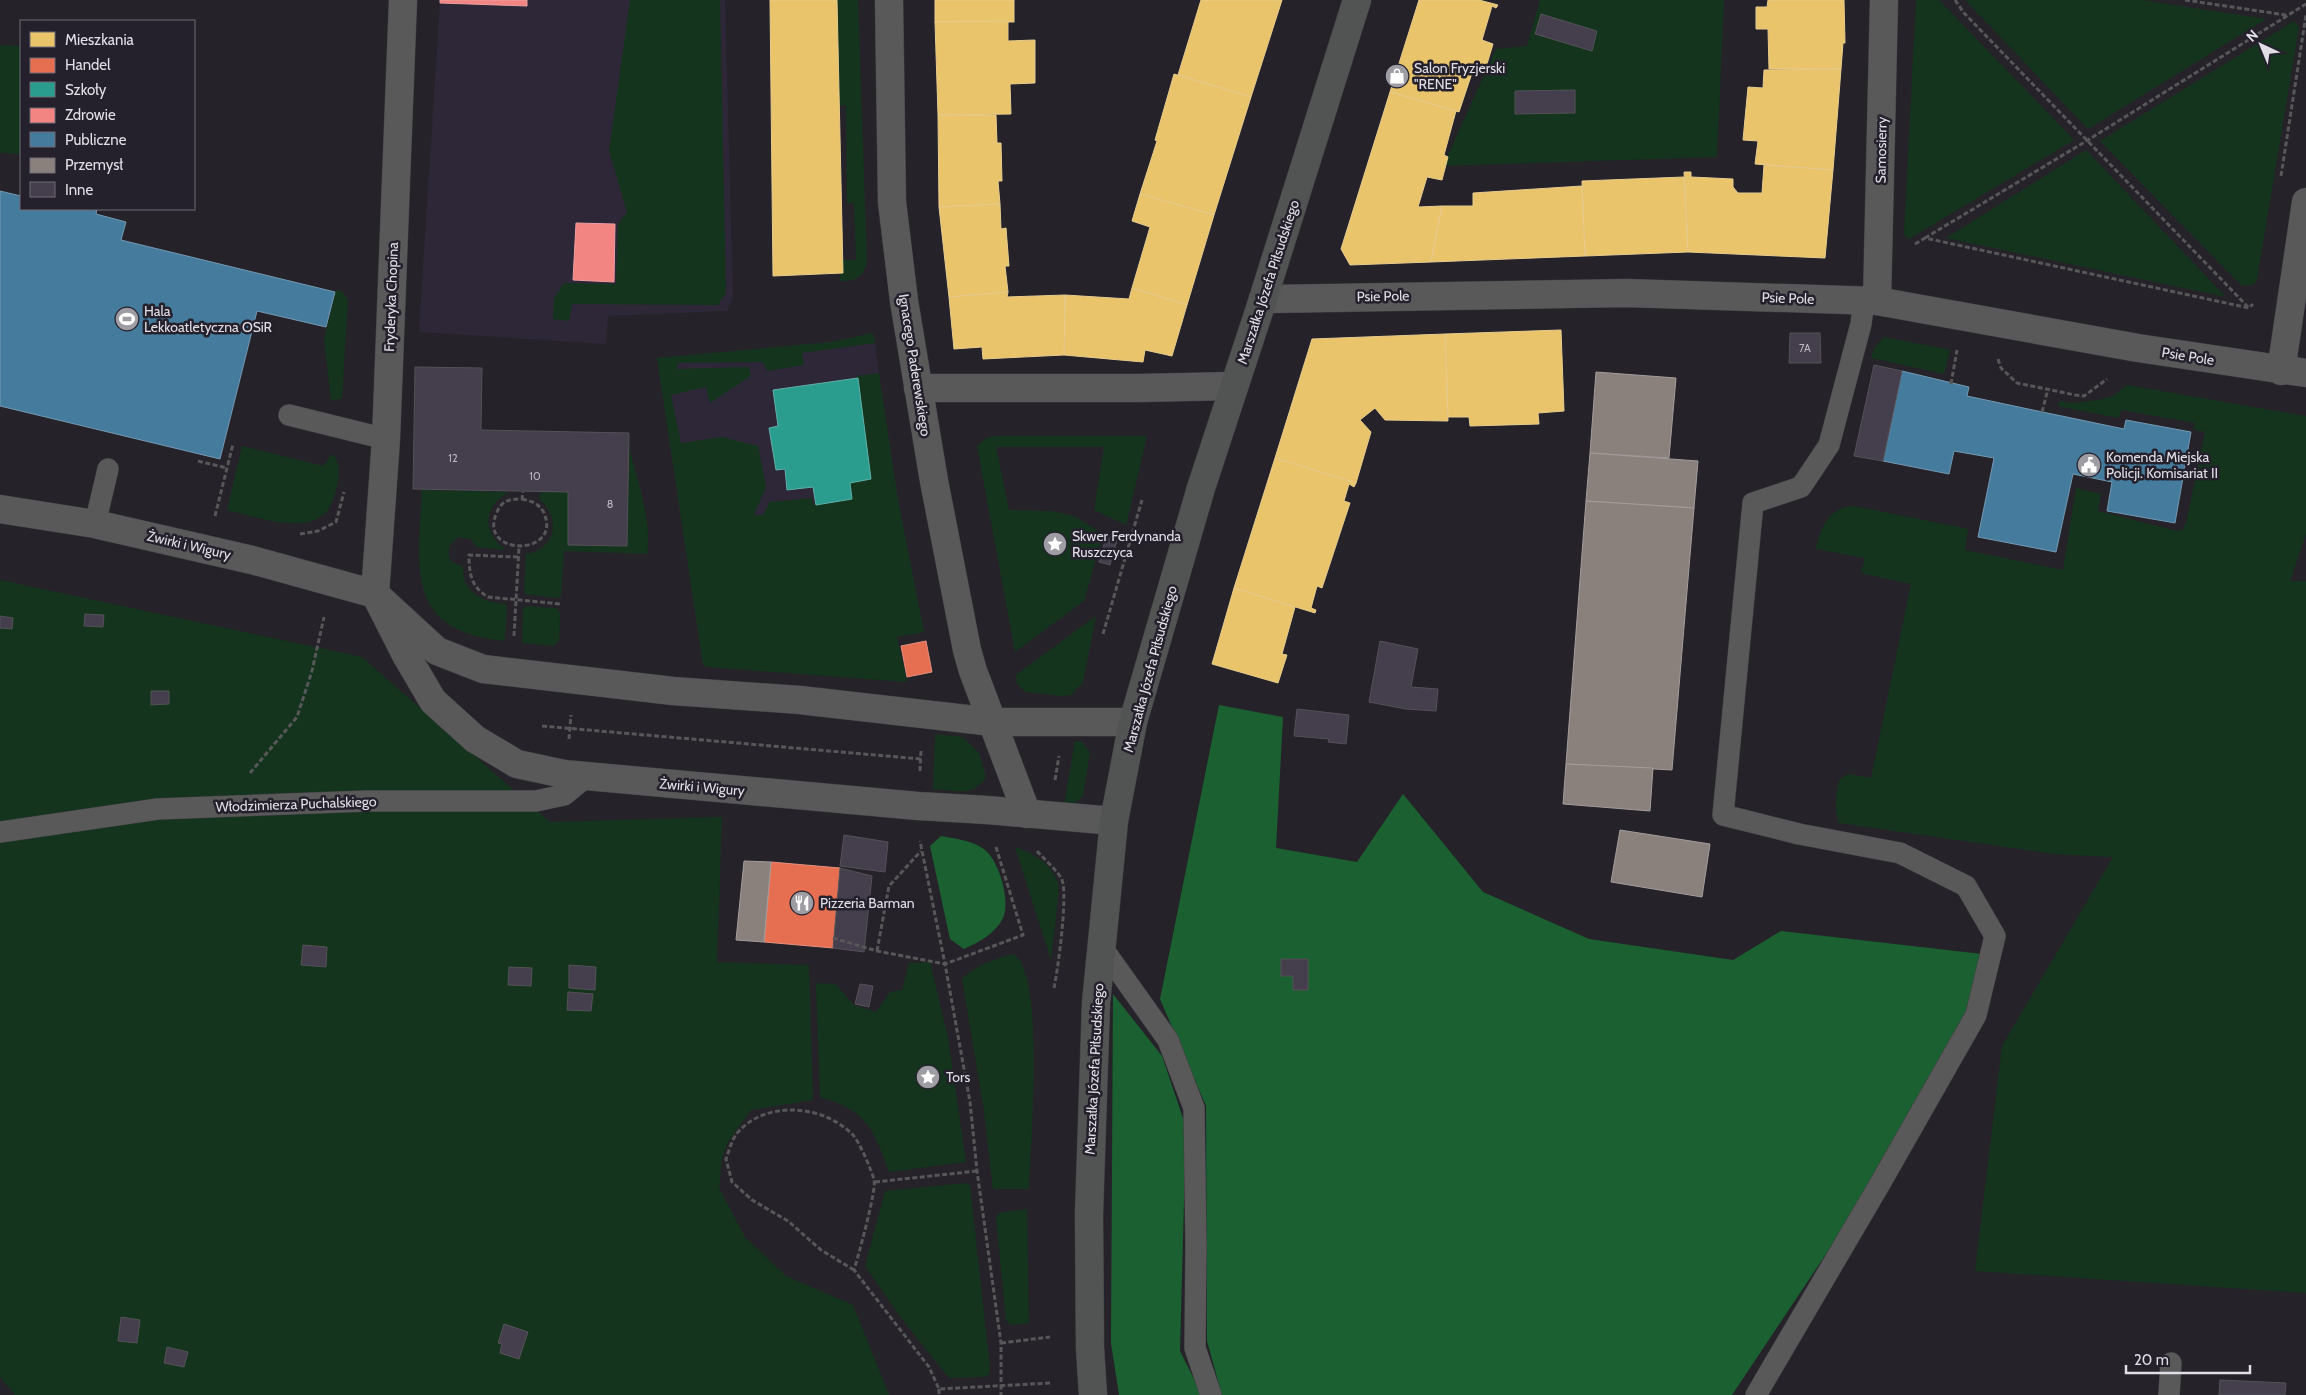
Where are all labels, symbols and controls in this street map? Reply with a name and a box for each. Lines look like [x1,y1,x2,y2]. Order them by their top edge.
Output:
legend [20,20,195,210]
north arrow [2236,20,2286,70]
text: N [2242,26,2262,46]
text: Mieszkania [65,31,135,49]
text: Handel [65,56,111,74]
place label: Salon Fryzjerski "RENE" [1414,59,1505,93]
shop icon: Salon Fryzjerski "RENE" [1384,63,1410,89]
text: Szkoły [65,81,107,99]
text: Zdrowie [65,106,116,124]
street label: Samosierry [1871,116,1891,184]
text: Publiczne [65,131,127,149]
text: Przemysł [65,156,123,174]
text: Inne [65,181,93,199]
street label: Marszałka Józefa Piłsudskiego [1233,197,1303,367]
street label: Fryderyka Chopina [380,242,402,352]
street label: Psie Pole [1356,287,1410,305]
street label: Psie Pole [1761,288,1815,308]
street label: Ignacego Paderewskiego [895,292,935,438]
place label: Hala Lekkoatletyczna OSiR [144,302,273,336]
sports icon: Hala Lekkoatletyczna OSiR [114,306,140,332]
house number: 7A [1799,341,1811,355]
street label: Psie Pole [2160,343,2216,369]
place label: Komenda Miejska Policji. Komisariat II [2106,448,2218,482]
house number: 12 [448,451,458,465]
public building icon: Komenda Miejska Policji. Komisariat II [2076,452,2102,478]
house number: 10 [529,469,541,483]
house number: 8 [607,497,613,511]
street label: Żwirki i Wigury [145,527,233,563]
place label: Skwer Ferdynanda Ruszczyca [1072,527,1181,561]
place icon: Skwer Ferdynanda Ruszczyca [1042,531,1068,557]
street label: Marszałka Józefa Piłsudskiego [1119,583,1181,754]
street label: Żwirki i Wigury [659,774,745,800]
street label: Włodzimierza Puchalskiego [215,792,377,816]
restaurant icon: Pizzeria Barman [789,890,815,916]
place label: Pizzeria Barman [820,894,915,912]
street label: Marszałka Józefa Piłsudskiego [1081,982,1108,1155]
place icon: Tors [915,1064,941,1090]
place label: Tors [946,1068,970,1086]
scale bar [2126,1342,2250,1374]
text: 20 m [2134,1351,2169,1369]

